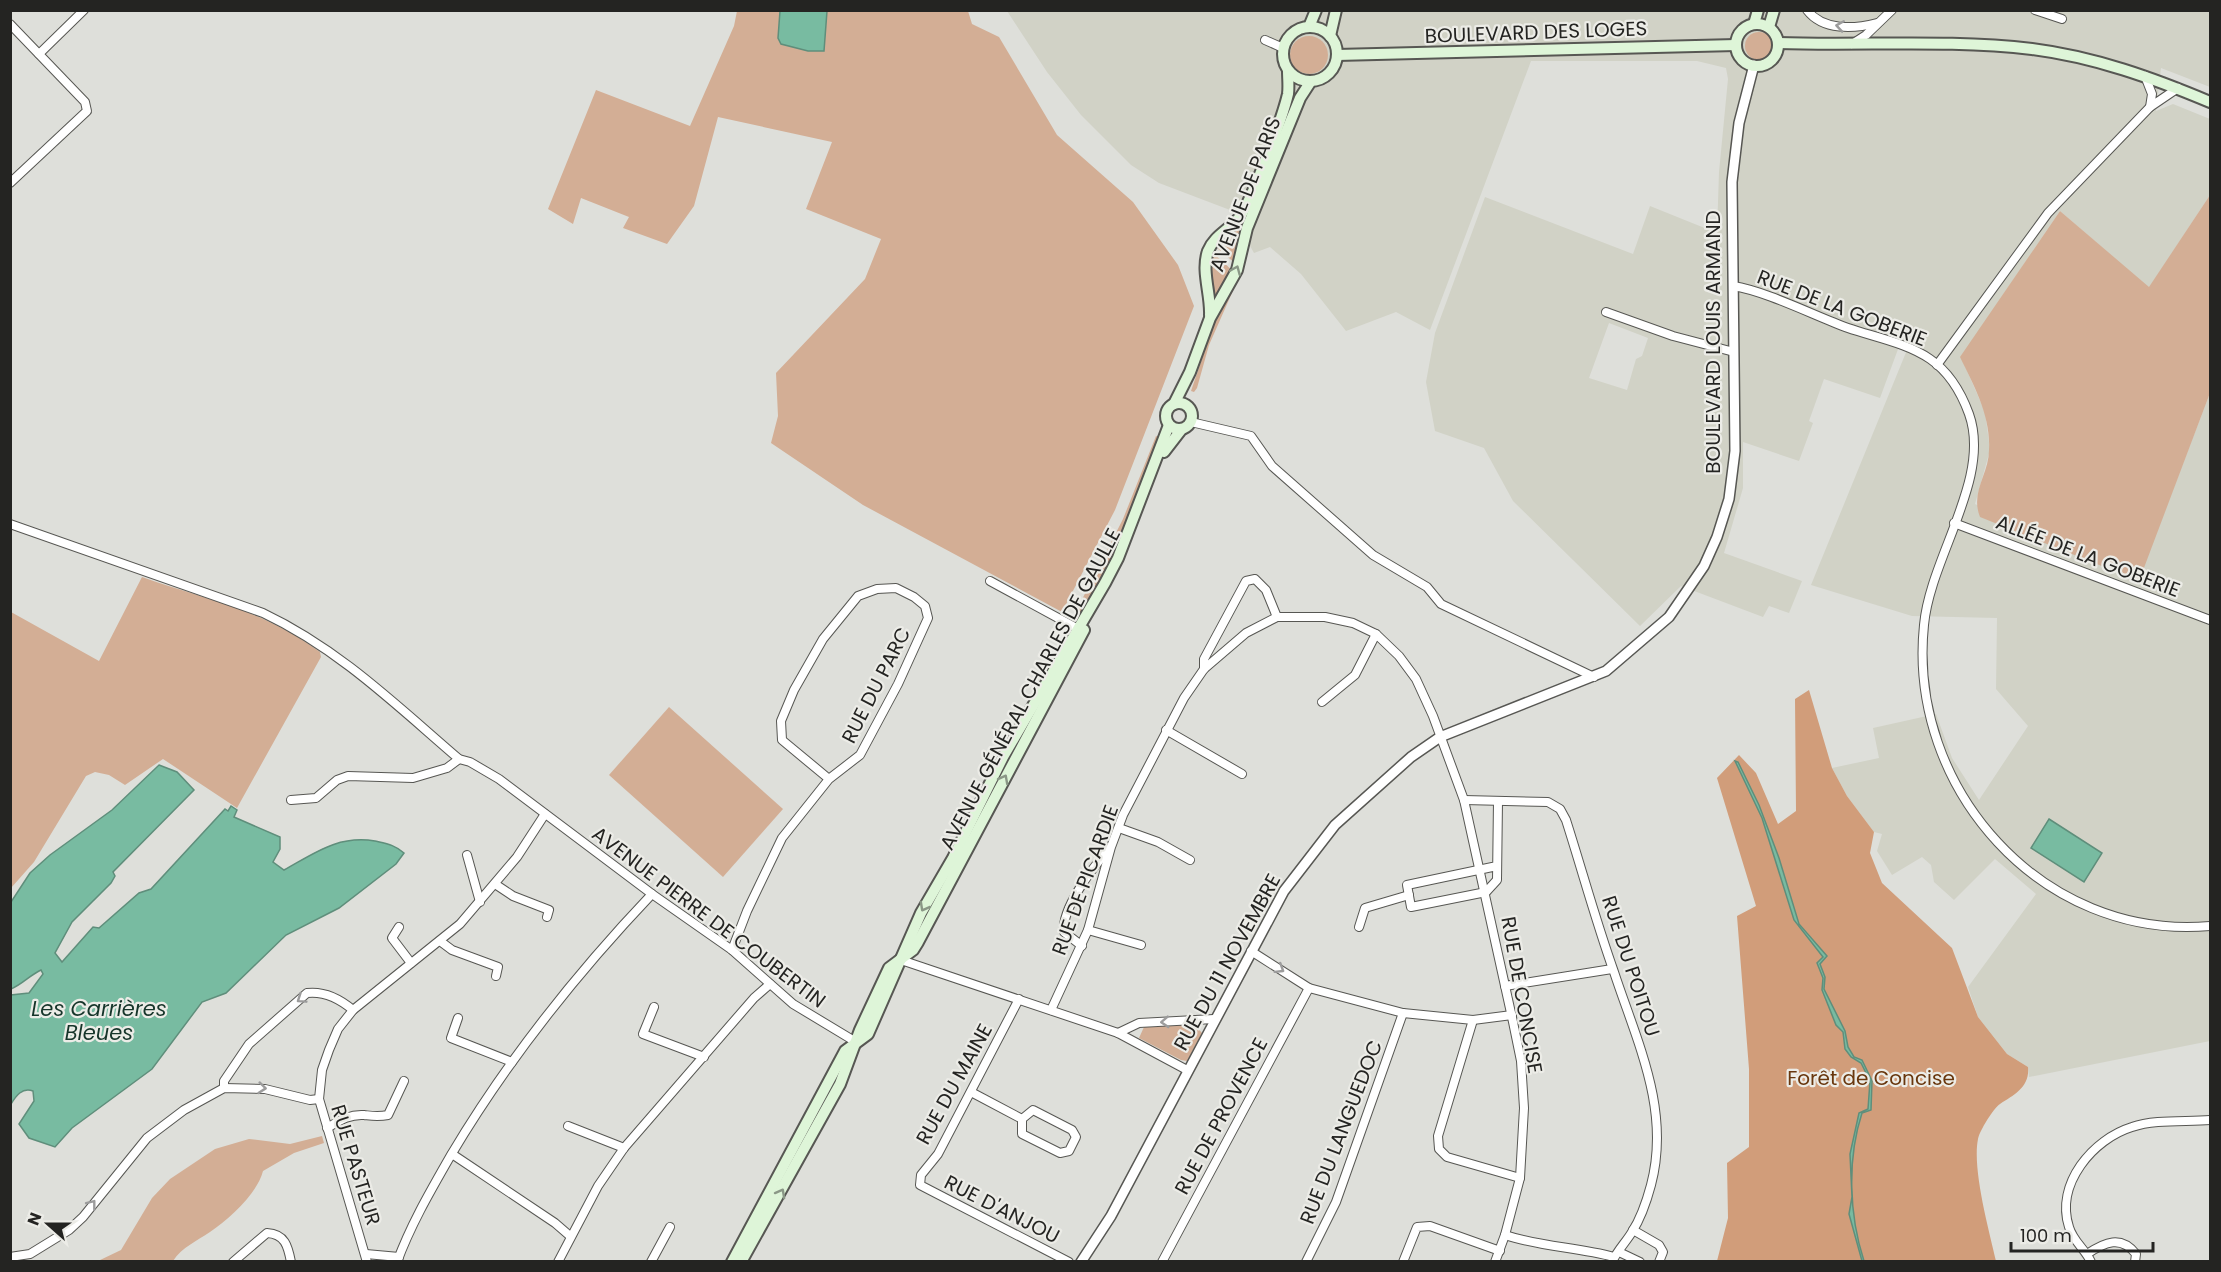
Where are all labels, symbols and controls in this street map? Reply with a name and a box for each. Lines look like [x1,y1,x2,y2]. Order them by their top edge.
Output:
street label: BOULEVARD DES LOGES [1424,14,1648,50]
one-way arrow [1835,20,1845,32]
street label: AVENUE DE PARIS [1203,112,1287,276]
street label: BOULEVARD LOUIS ARMAND [1699,210,1727,474]
street label: RUE DE LA GOBERIE [1753,263,1931,353]
one-way arrow [1229,266,1241,277]
street label: ALLÉE DE LA GOBERIE [1992,508,2184,604]
street label: AVENUE GÉNÉRAL CHARLES DE GAULLE [933,523,1127,855]
street label: RUE DU PARC [835,622,917,748]
one-way arrow [997,775,1008,785]
street label: RUE DE PICARDIE [1045,801,1125,959]
street label: AVENUE PIERRE DE COUBERTIN [586,820,832,1014]
street label: RUE DU 11 NOVEMBRE [1167,869,1287,1055]
street label: RUE DU POITOU [1595,892,1667,1040]
one-way arrow [920,901,932,911]
street label: RUE DE CONCISE [1494,914,1550,1076]
one-way arrow [1274,962,1284,974]
one-way arrow [297,991,307,1003]
water label: Les Carrières Bleues [31,994,167,1047]
one-way arrow [1161,1015,1170,1028]
street label: RUE DU MAINE [909,1019,999,1149]
street label: RUE DE PROVENCE [1168,1033,1274,1199]
street label: RUE DU LANGUEDOC [1293,1036,1389,1228]
park label: Forêt de Concise [1787,1064,1955,1092]
one-way arrow [257,1082,266,1094]
street label: RUE PASTEUR [324,1101,388,1229]
street label: RUE D'ANJOU [940,1168,1064,1250]
one-way arrow [774,1189,785,1199]
north arrow [18,1194,78,1254]
one-way arrow [85,1200,96,1211]
text: N [22,1209,47,1229]
scale bar [2011,1215,2154,1253]
text: 100 m [2020,1223,2072,1248]

